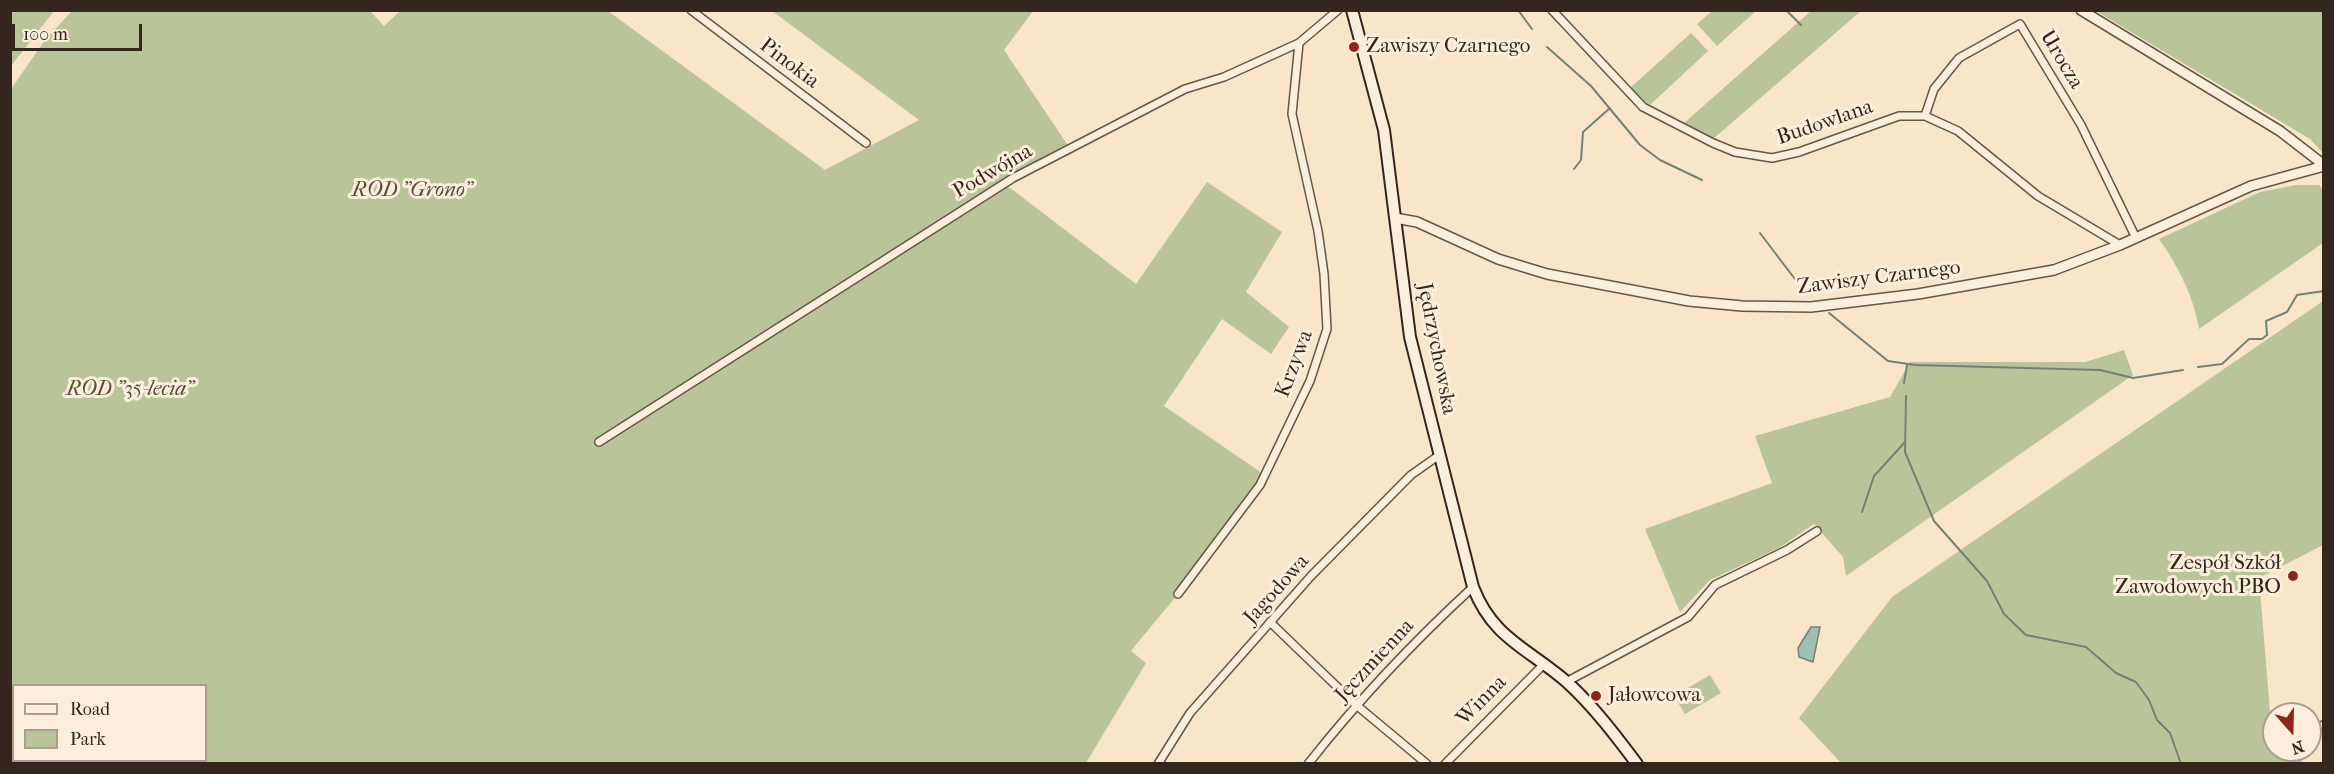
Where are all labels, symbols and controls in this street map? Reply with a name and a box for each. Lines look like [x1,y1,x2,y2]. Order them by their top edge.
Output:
scale bar [15,12,146,50]
text: 100 m [23,24,68,45]
street label: Urocza [2034,26,2088,94]
street label: Pinokia [754,33,824,95]
place label: Zawiszy Czarnego [1366,34,1530,60]
marker: Zawiszy Czarnego [1347,40,1361,54]
street label: Budowlana [1774,95,1876,151]
street label: Podwójna [949,139,1037,205]
park label: ROD "Grono" [352,178,472,204]
street label: Zawiszy Czarnego [1796,255,1962,301]
street label: Jędrzychowska [1411,281,1461,417]
street label: Krzywa [1271,327,1319,401]
park label: ROD "35-lecia" [66,377,194,403]
street label: Jagodowa [1239,550,1315,630]
place label: Zespół Szkół Zawodowych PBO [2115,551,2281,601]
marker: Zespół Szkół Zawodowych PBO [2286,569,2300,583]
street label: Jęczmienna [1330,614,1420,708]
street label: Winna [1452,671,1512,731]
place label: Jałowcowa [1608,683,1701,709]
legend [12,684,207,762]
marker: Jałowcowa [1589,689,1603,703]
text: Road [70,699,110,720]
north arrow [2262,702,2322,762]
text: Park [70,729,106,750]
text: N [2289,736,2307,759]

